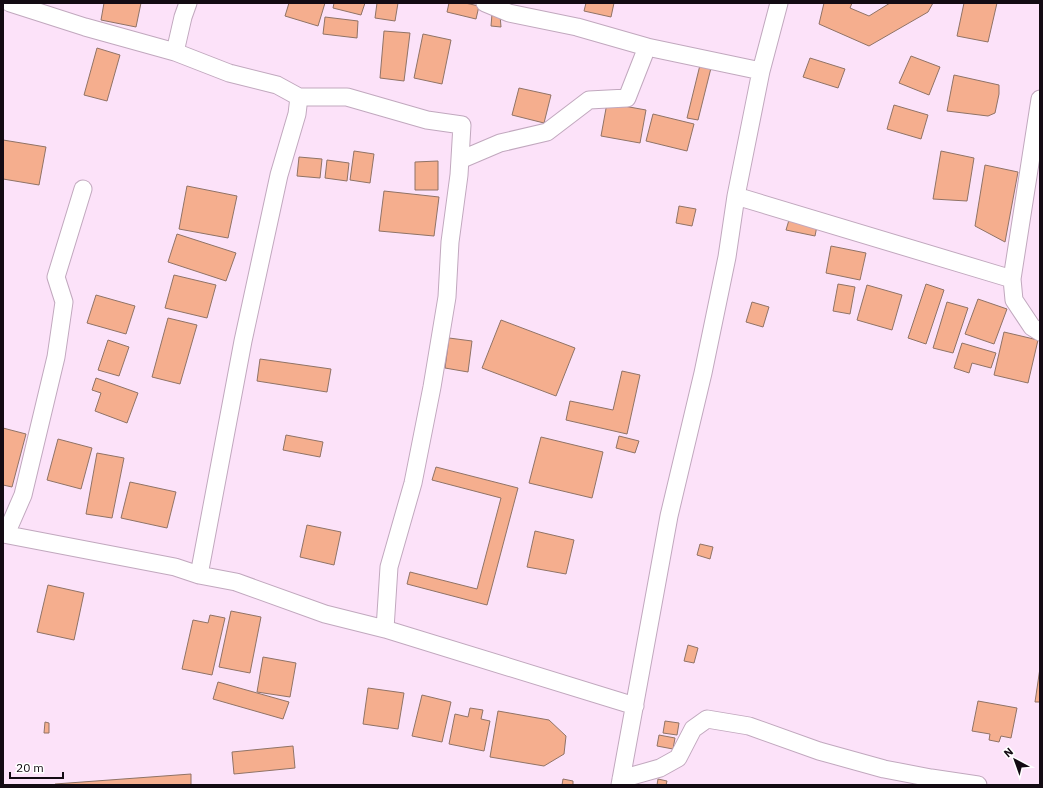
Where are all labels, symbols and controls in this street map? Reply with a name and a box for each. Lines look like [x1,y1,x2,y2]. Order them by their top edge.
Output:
north arrow [995,740,1035,780]
text: N [1001,745,1016,760]
scale bar [10,754,63,780]
text: 20 m [16,760,44,775]

